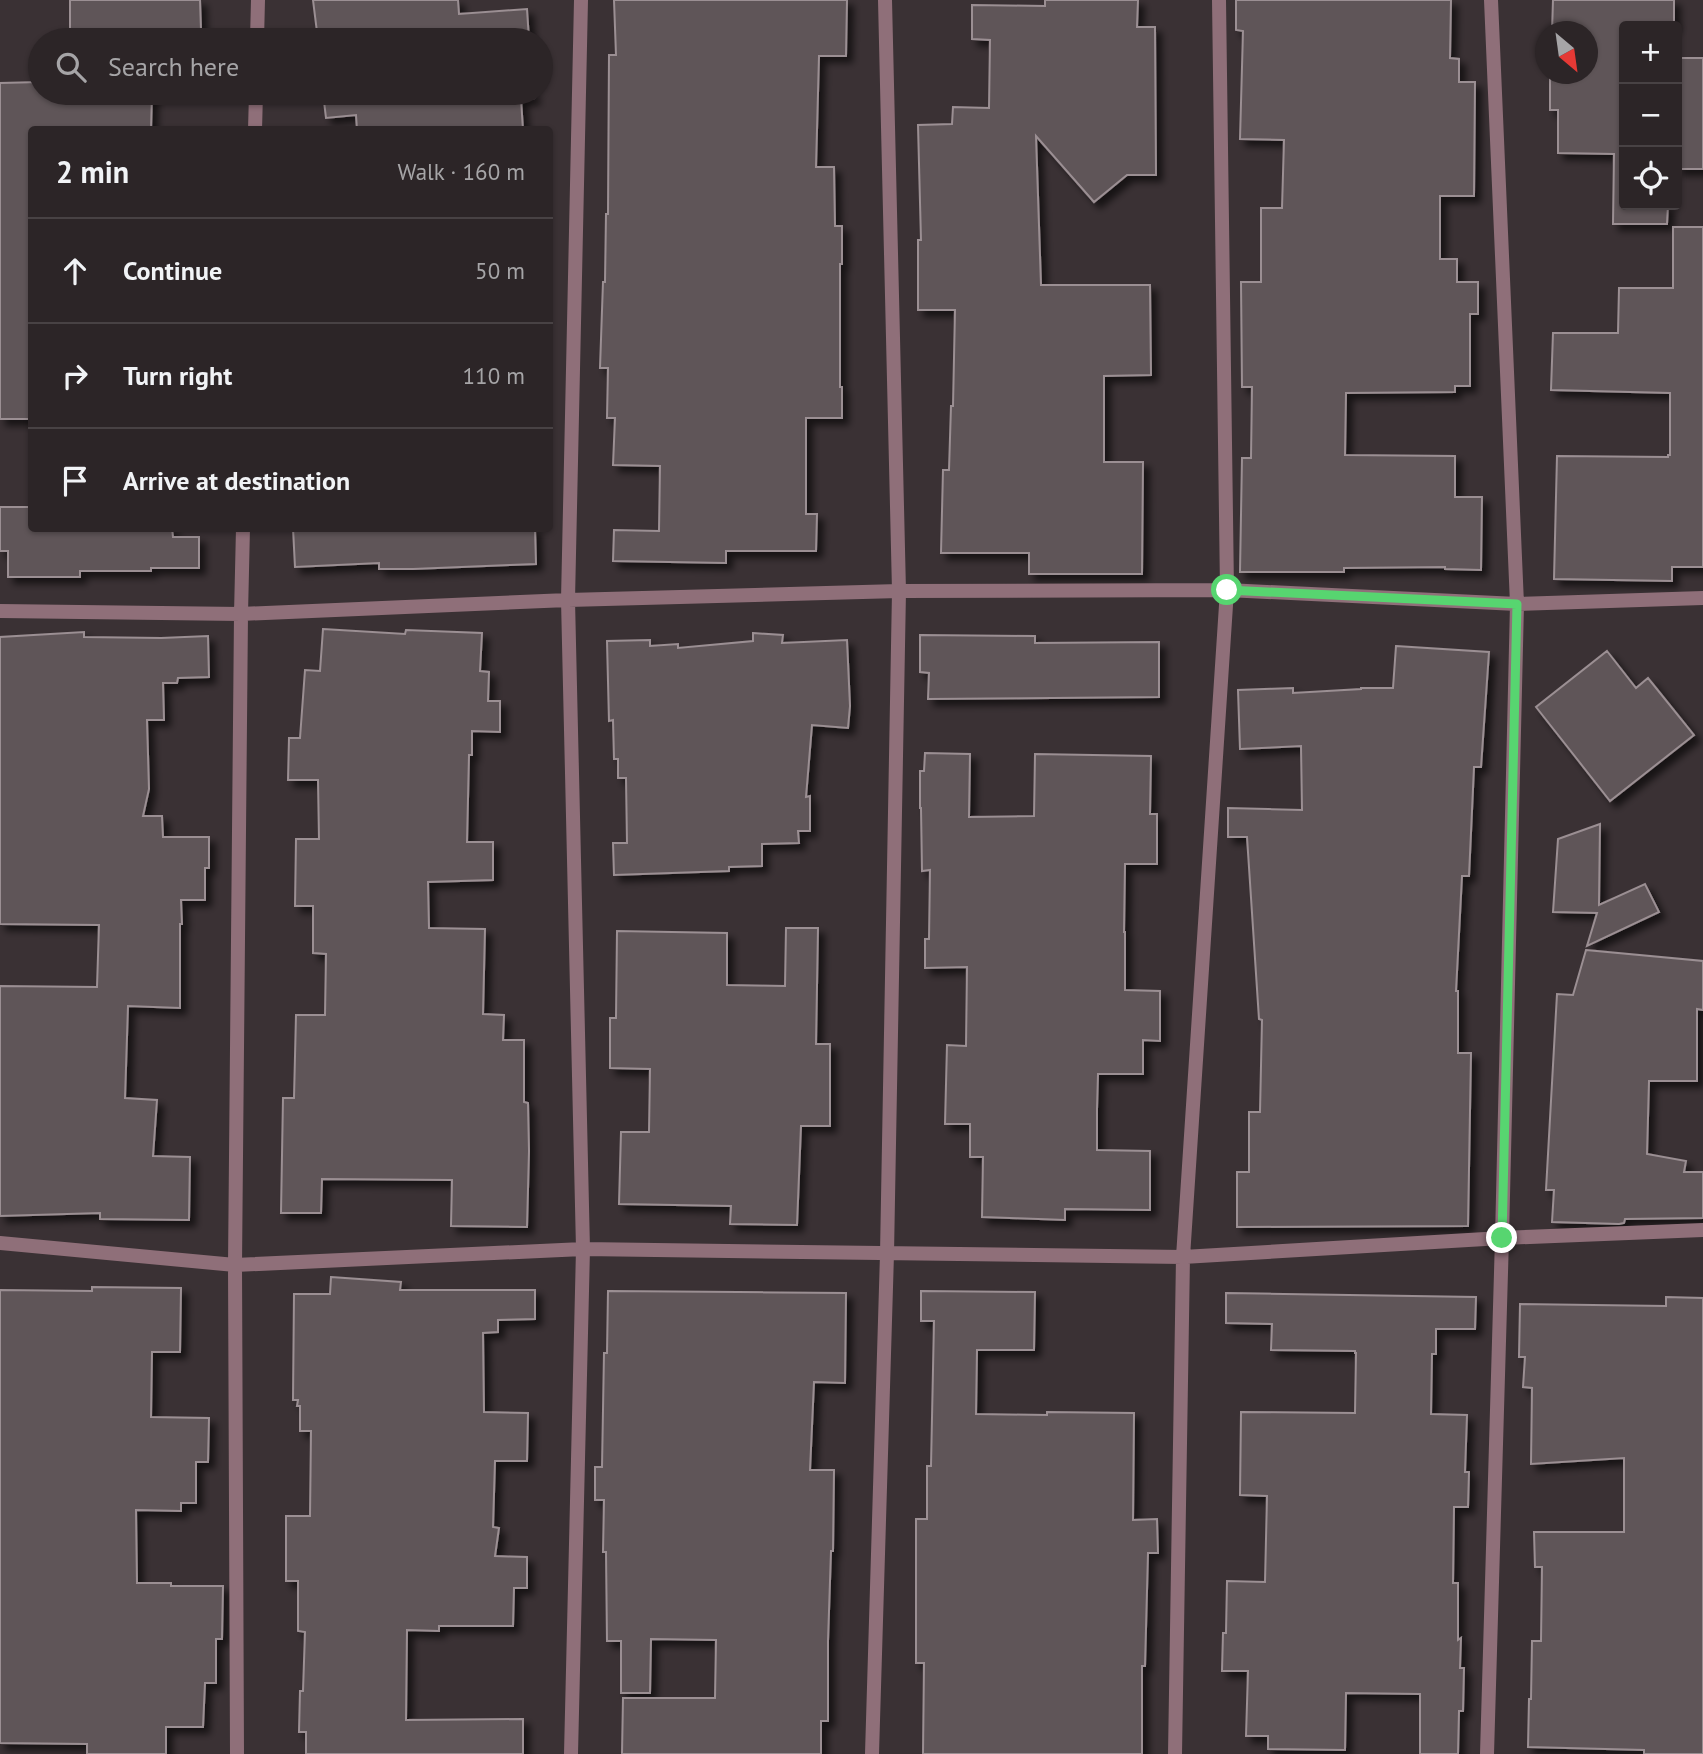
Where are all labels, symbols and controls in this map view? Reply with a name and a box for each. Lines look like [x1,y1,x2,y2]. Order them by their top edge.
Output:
north arrow [1535,21,1598,84]
map controls [1619,21,1682,210]
button: + [1619,21,1682,84]
search box [28,28,553,105]
icon: search [52,48,90,86]
text: Search here [108,50,239,83]
button: − [1619,84,1682,147]
button: locate [1619,147,1682,210]
text: 2 min [56,152,129,191]
text: Walk · 160 m [398,157,525,186]
icon: ahead [56,252,94,290]
text: Continue [123,254,222,287]
text: 50 m [475,256,525,285]
icon: right [56,357,94,395]
text: Turn right [123,359,232,392]
text: 110 m [463,361,525,390]
icon: arrive [56,462,94,500]
text: Arrive at destination [123,464,350,497]
route start [1211,574,1242,605]
route end [1486,1222,1517,1253]

